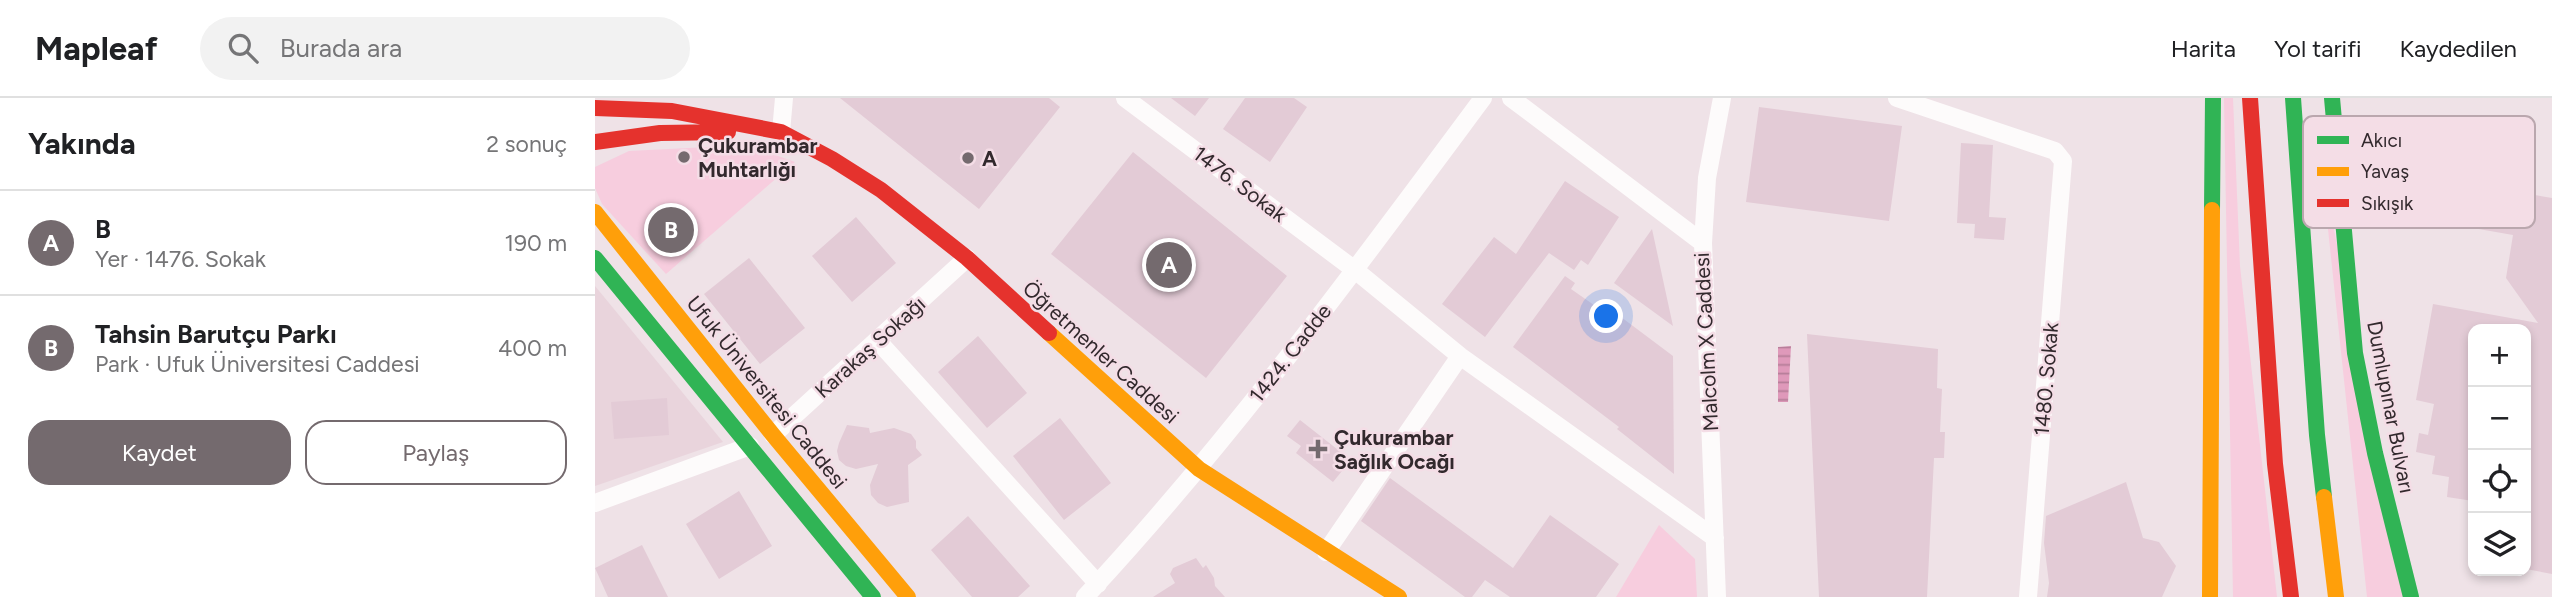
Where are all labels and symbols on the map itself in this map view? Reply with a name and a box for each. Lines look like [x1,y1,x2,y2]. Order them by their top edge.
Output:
legend [2303,116,2535,228]
text: Akıcı [2361,129,2402,152]
place label: Çukurambar Muhtarlığı [698,133,818,182]
street label: 1476. Sokak [1188,141,1292,228]
place label: A [982,146,997,171]
marker: Çukurambar Muhtarlığı [676,149,692,165]
marker: A [960,150,976,166]
text: Yavaş [2361,160,2409,183]
text: Sıkışık [2361,192,2414,215]
pin: B [648,204,694,256]
pin: A [1146,239,1192,291]
street label: Malcolm X Caddesi [1689,252,1723,432]
street label: Öğretmenler Caddesi [1018,275,1184,429]
street label: Ufuk Üniversitesi Caddesi [682,291,852,493]
street label: Karakaş Sokağı [810,291,930,403]
street label: 1424. Cadde [1244,299,1336,407]
your location [1589,299,1623,333]
street label: Dumlupınar Bulvarı [2362,319,2420,495]
street label: 1480. Sokak [2029,321,2063,437]
place label: Çukurambar Sağlık Ocağı [1334,425,1455,474]
marker: Çukurambar Sağlık Ocağı [1308,439,1328,459]

